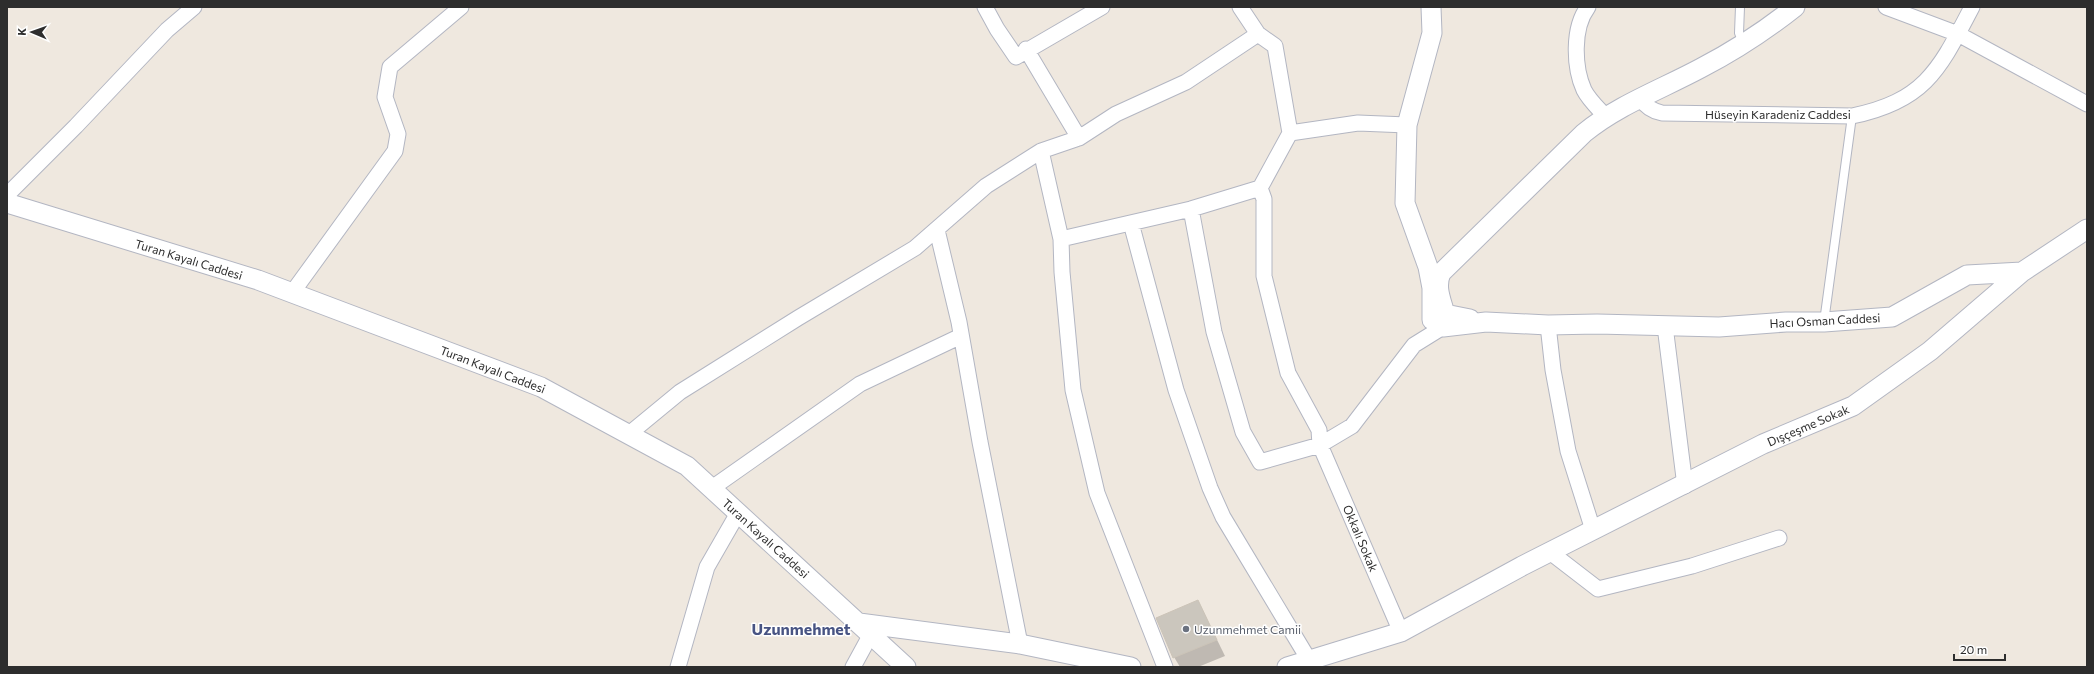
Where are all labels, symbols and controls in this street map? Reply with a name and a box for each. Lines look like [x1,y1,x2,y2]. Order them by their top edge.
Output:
north arrow [12,12,52,52]
text: K [15,27,28,36]
street label: Hüseyin Karadeniz Caddesi [1705,107,1851,121]
street label: Turan Kayalı Caddesi [134,236,244,282]
street label: Hacı Osman Caddesi [1769,310,1881,330]
street label: Turan Kayalı Caddesi [438,342,548,396]
street label: Dışçeşme Sokak [1765,401,1852,449]
street label: Turan Kayalı Caddesi [720,495,812,581]
street label: Okkalı Sokak [1341,503,1382,574]
district label: Uzunmehmet [751,619,851,638]
place label: Uzunmehmet Camii [1194,622,1301,636]
marker: Uzunmehmet Camii [1181,624,1191,634]
scale bar [1954,636,2005,662]
text: 20 m [1960,642,1987,656]

